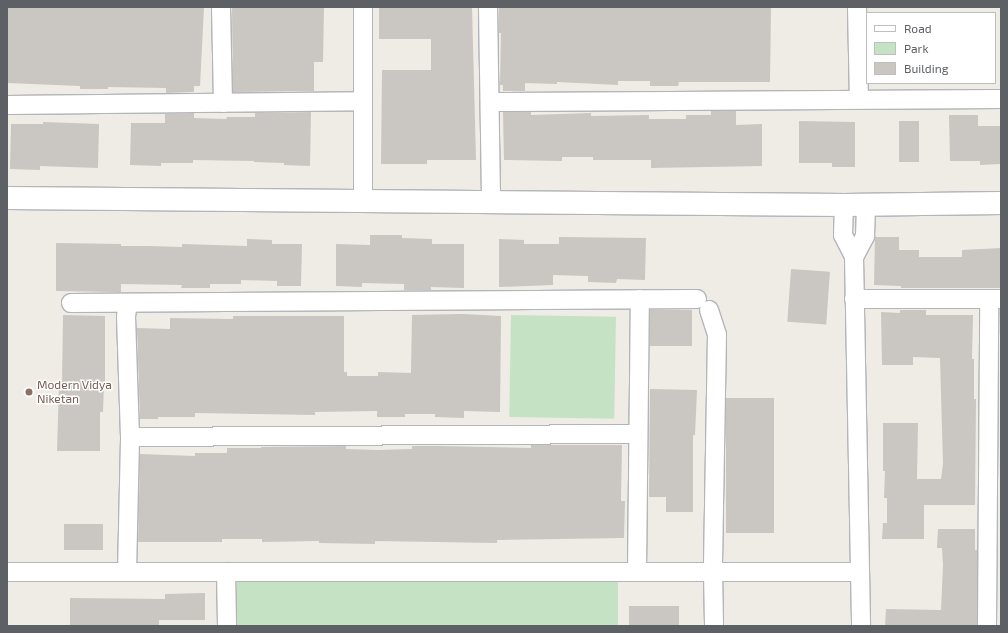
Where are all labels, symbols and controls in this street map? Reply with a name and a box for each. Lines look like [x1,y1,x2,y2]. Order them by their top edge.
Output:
legend [866,12,996,84]
text: Road [904,21,932,35]
text: Park [904,41,929,55]
text: Building [904,61,948,75]
place label: Modern Vidya Niketan [37,378,112,406]
marker: Modern Vidya Niketan [24,387,34,397]

